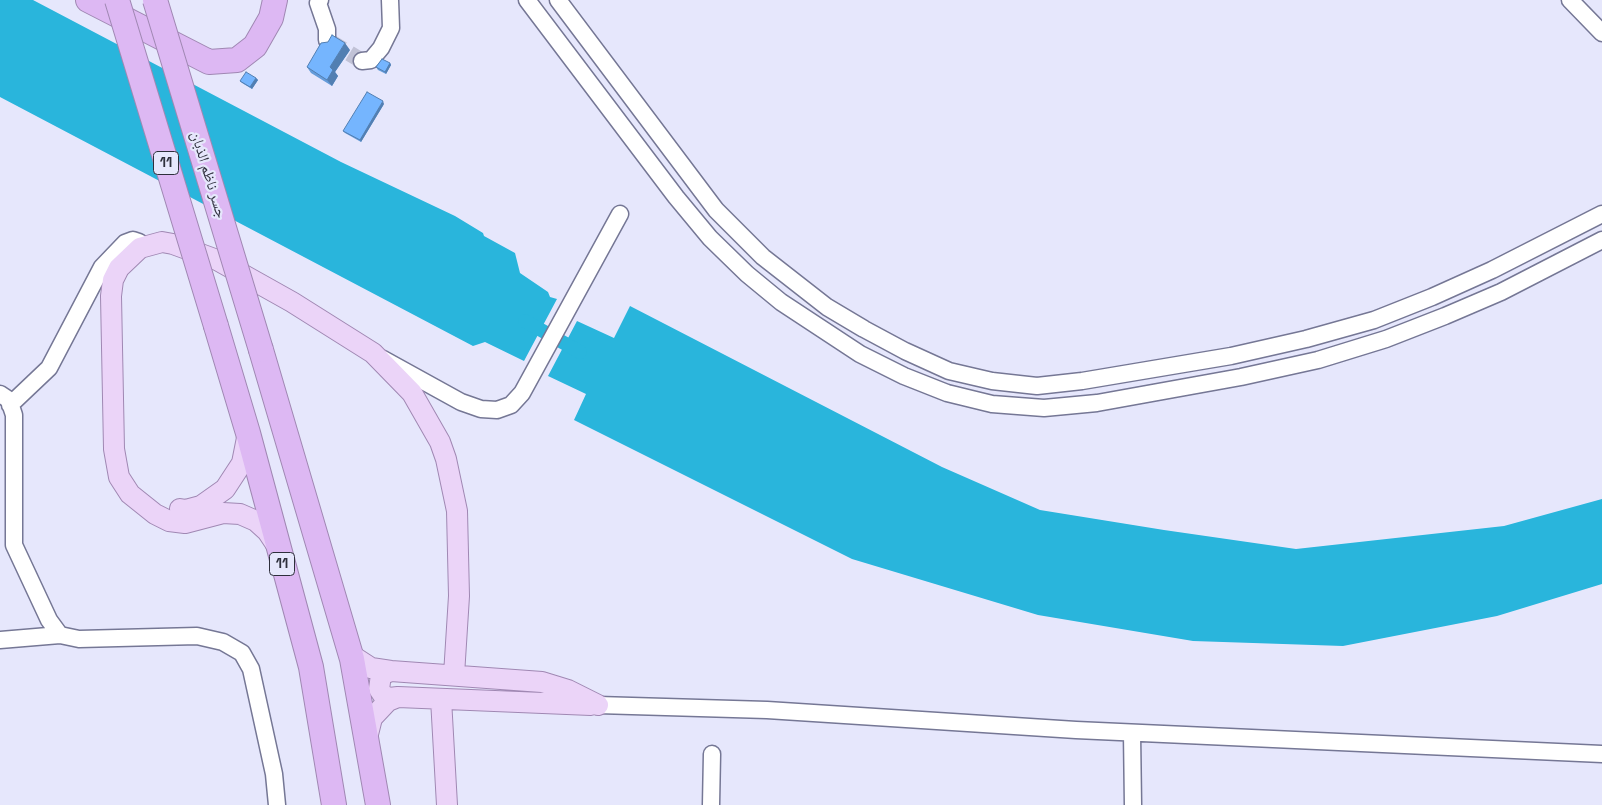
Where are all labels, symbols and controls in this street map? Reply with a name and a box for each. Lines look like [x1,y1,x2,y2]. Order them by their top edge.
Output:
street label: جسر ناظم الذبان [186,130,230,220]
road number: 11 [154,152,178,174]
road number: 11 [270,552,294,576]

